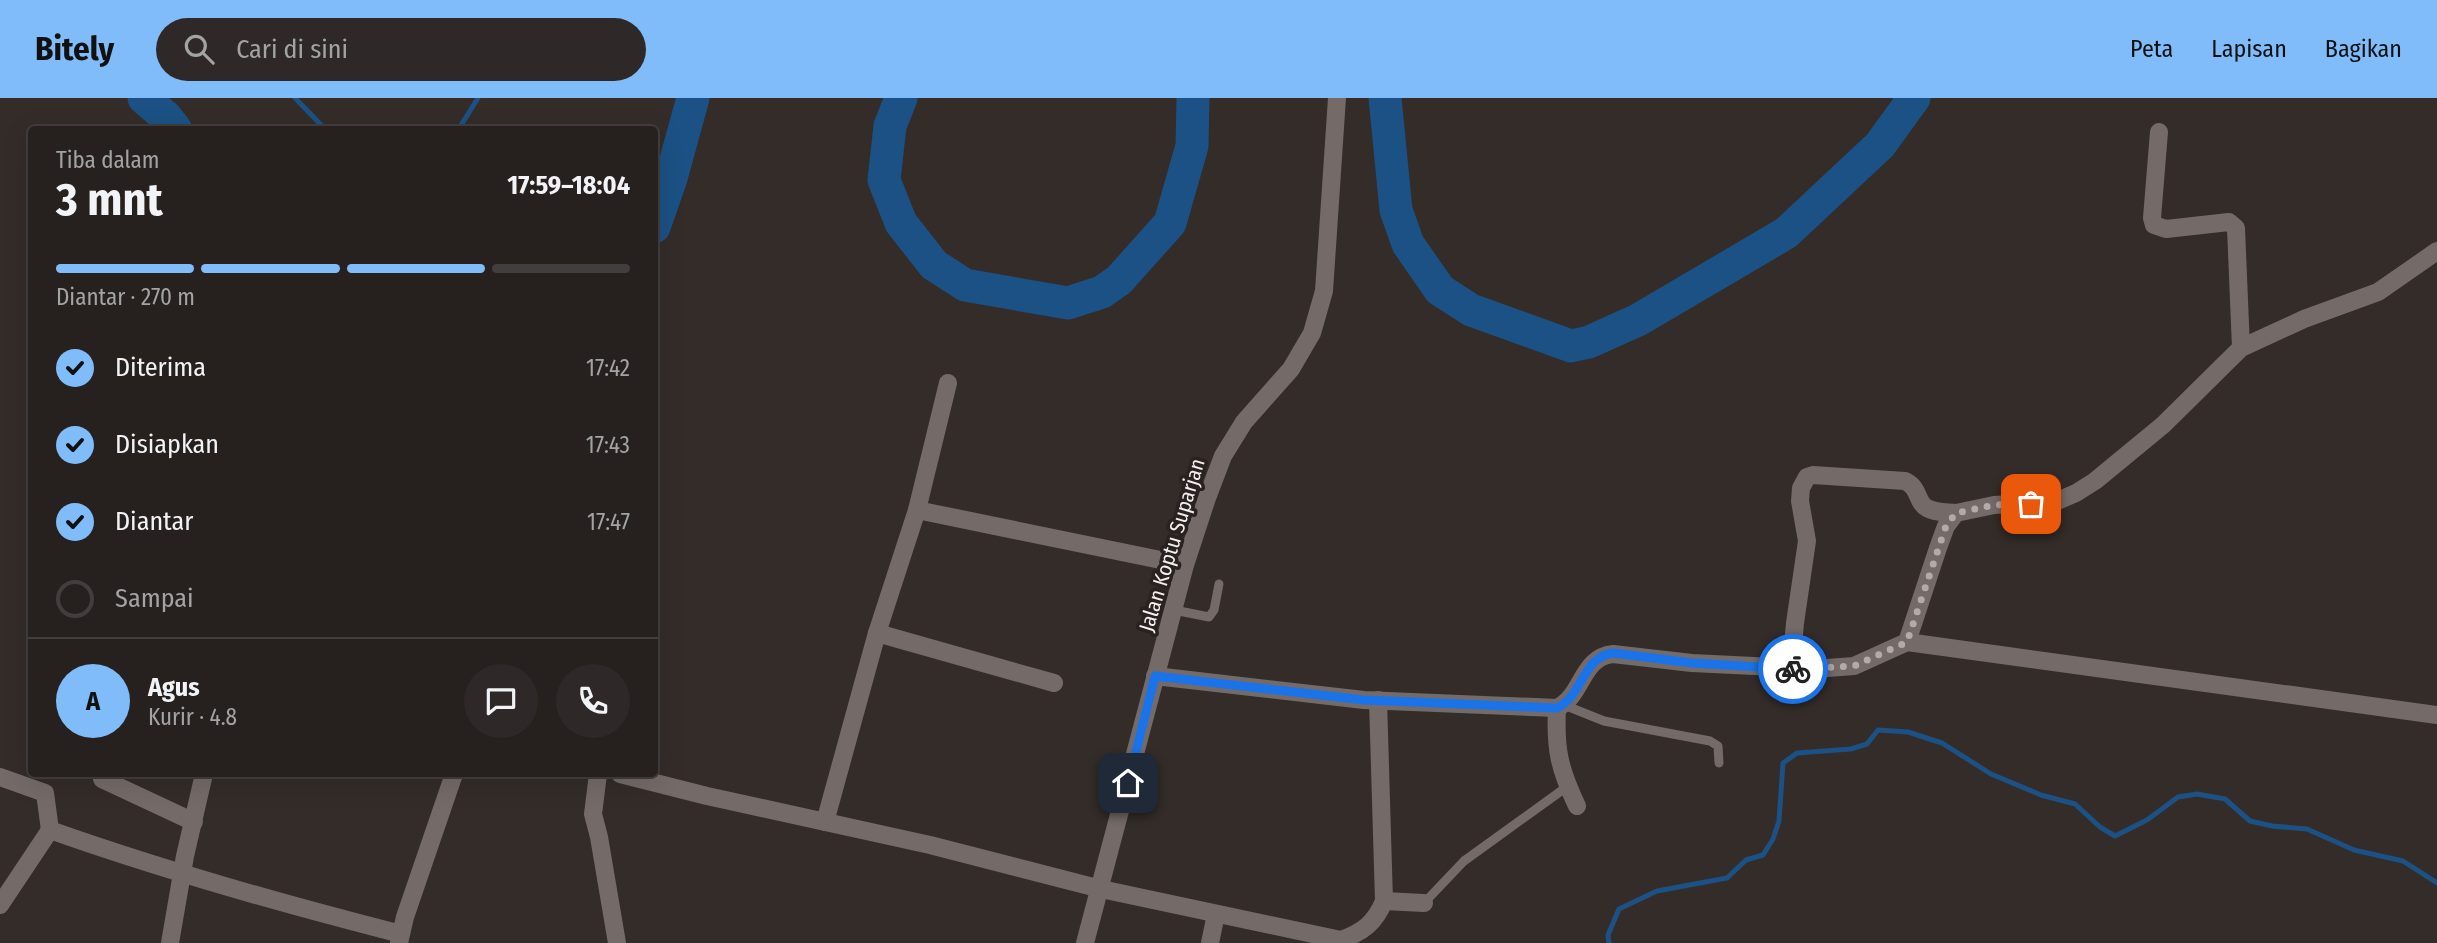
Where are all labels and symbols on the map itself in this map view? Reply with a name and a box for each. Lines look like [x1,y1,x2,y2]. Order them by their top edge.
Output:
street label: Jalan Koptu Suparjan [1133,455,1211,635]
pin [2001,474,2061,534]
courier [1758,634,1828,704]
pin [1098,753,1158,813]

